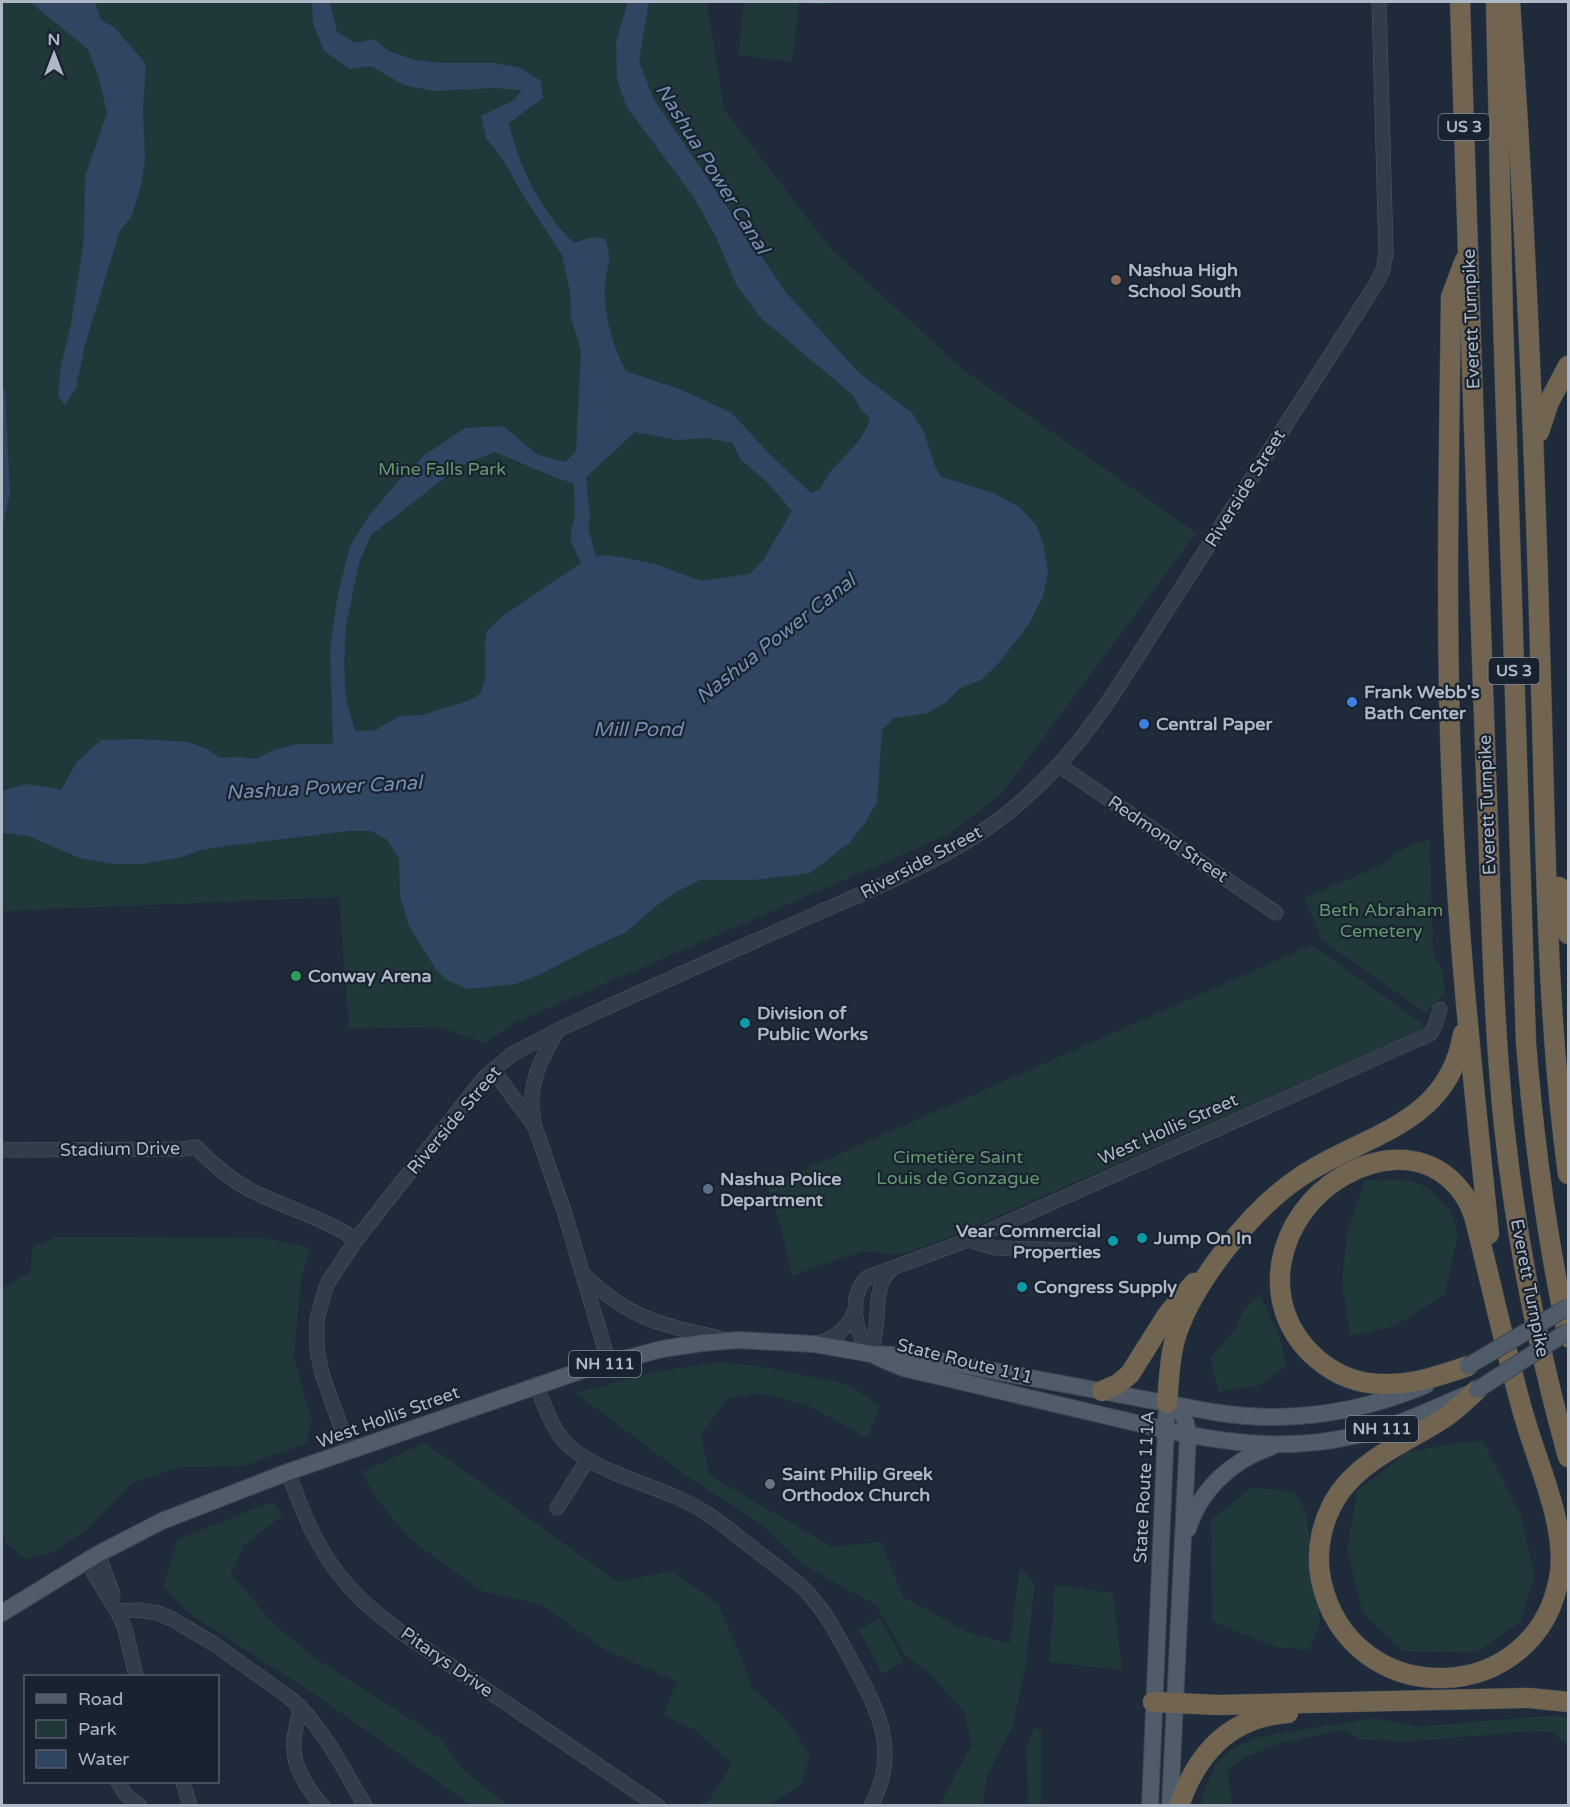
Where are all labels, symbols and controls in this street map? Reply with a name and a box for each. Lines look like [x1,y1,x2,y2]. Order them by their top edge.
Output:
north arrow [24,24,84,84]
text: N [48,30,60,50]
water label: Nashua Power Canal [650,79,775,260]
road number: US 3 [1438,114,1490,140]
street label: Everett Turnpike [1458,248,1484,390]
place label: Nashua High School South [1128,259,1242,302]
marker: Nashua High School South [1109,273,1123,287]
street label: Riverside Street [1200,425,1290,551]
park label: Mine Falls Park [378,458,506,480]
water label: Nashua Power Canal [691,568,862,709]
road number: US 3 [1488,658,1540,684]
place label: Frank Webb's Bath Center [1364,681,1480,724]
marker: Frank Webb's Bath Center [1345,695,1359,709]
place label: Central Paper [1156,713,1273,735]
marker: Central Paper [1137,717,1151,731]
water label: Mill Pond [593,718,685,742]
street label: Everett Turnpike [1474,734,1500,876]
water label: Nashua Power Canal [225,771,425,805]
street label: Redmond Street [1104,791,1232,887]
street label: Riverside Street [856,821,986,903]
park label: Beth Abraham Cemetery [1319,899,1443,942]
place label: Conway Arena [308,965,432,987]
marker: Conway Arena [289,969,303,983]
place label: Division of Public Works [757,1002,868,1045]
marker: Division of Public Works [738,1016,752,1030]
street label: Riverside Street [402,1061,506,1179]
street label: West Hollis Street [1095,1088,1241,1170]
street label: Stadium Drive [60,1137,180,1161]
park label: Cimetière Saint Louis de Gonzague [876,1146,1040,1189]
place label: Nashua Police Department [720,1168,841,1211]
marker: Nashua Police Department [701,1182,715,1196]
street label: Everett Turnpike [1506,1217,1554,1359]
place label: Vear Commercial Properties [956,1220,1101,1263]
place label: Jump On In [1153,1227,1252,1249]
marker: Jump On In [1135,1231,1149,1245]
marker: Vear Commercial Properties [1106,1234,1120,1248]
place label: Congress Supply [1034,1276,1177,1298]
marker: Congress Supply [1015,1280,1029,1294]
street label: State Route 111 [895,1333,1035,1389]
road number: NH 111 [569,1351,641,1377]
street label: West Hollis Street [314,1381,462,1453]
street label: State Route 111A [1129,1410,1159,1564]
road number: NH 111 [1346,1416,1418,1442]
place label: Saint Philip Greek Orthodox Church [782,1463,933,1506]
marker: Saint Philip Greek Orthodox Church [763,1477,777,1491]
street label: Pitarys Drive [397,1622,497,1702]
legend [24,1675,219,1783]
text: Road [78,1688,123,1710]
text: Park [78,1718,117,1740]
text: Water [78,1748,129,1770]

